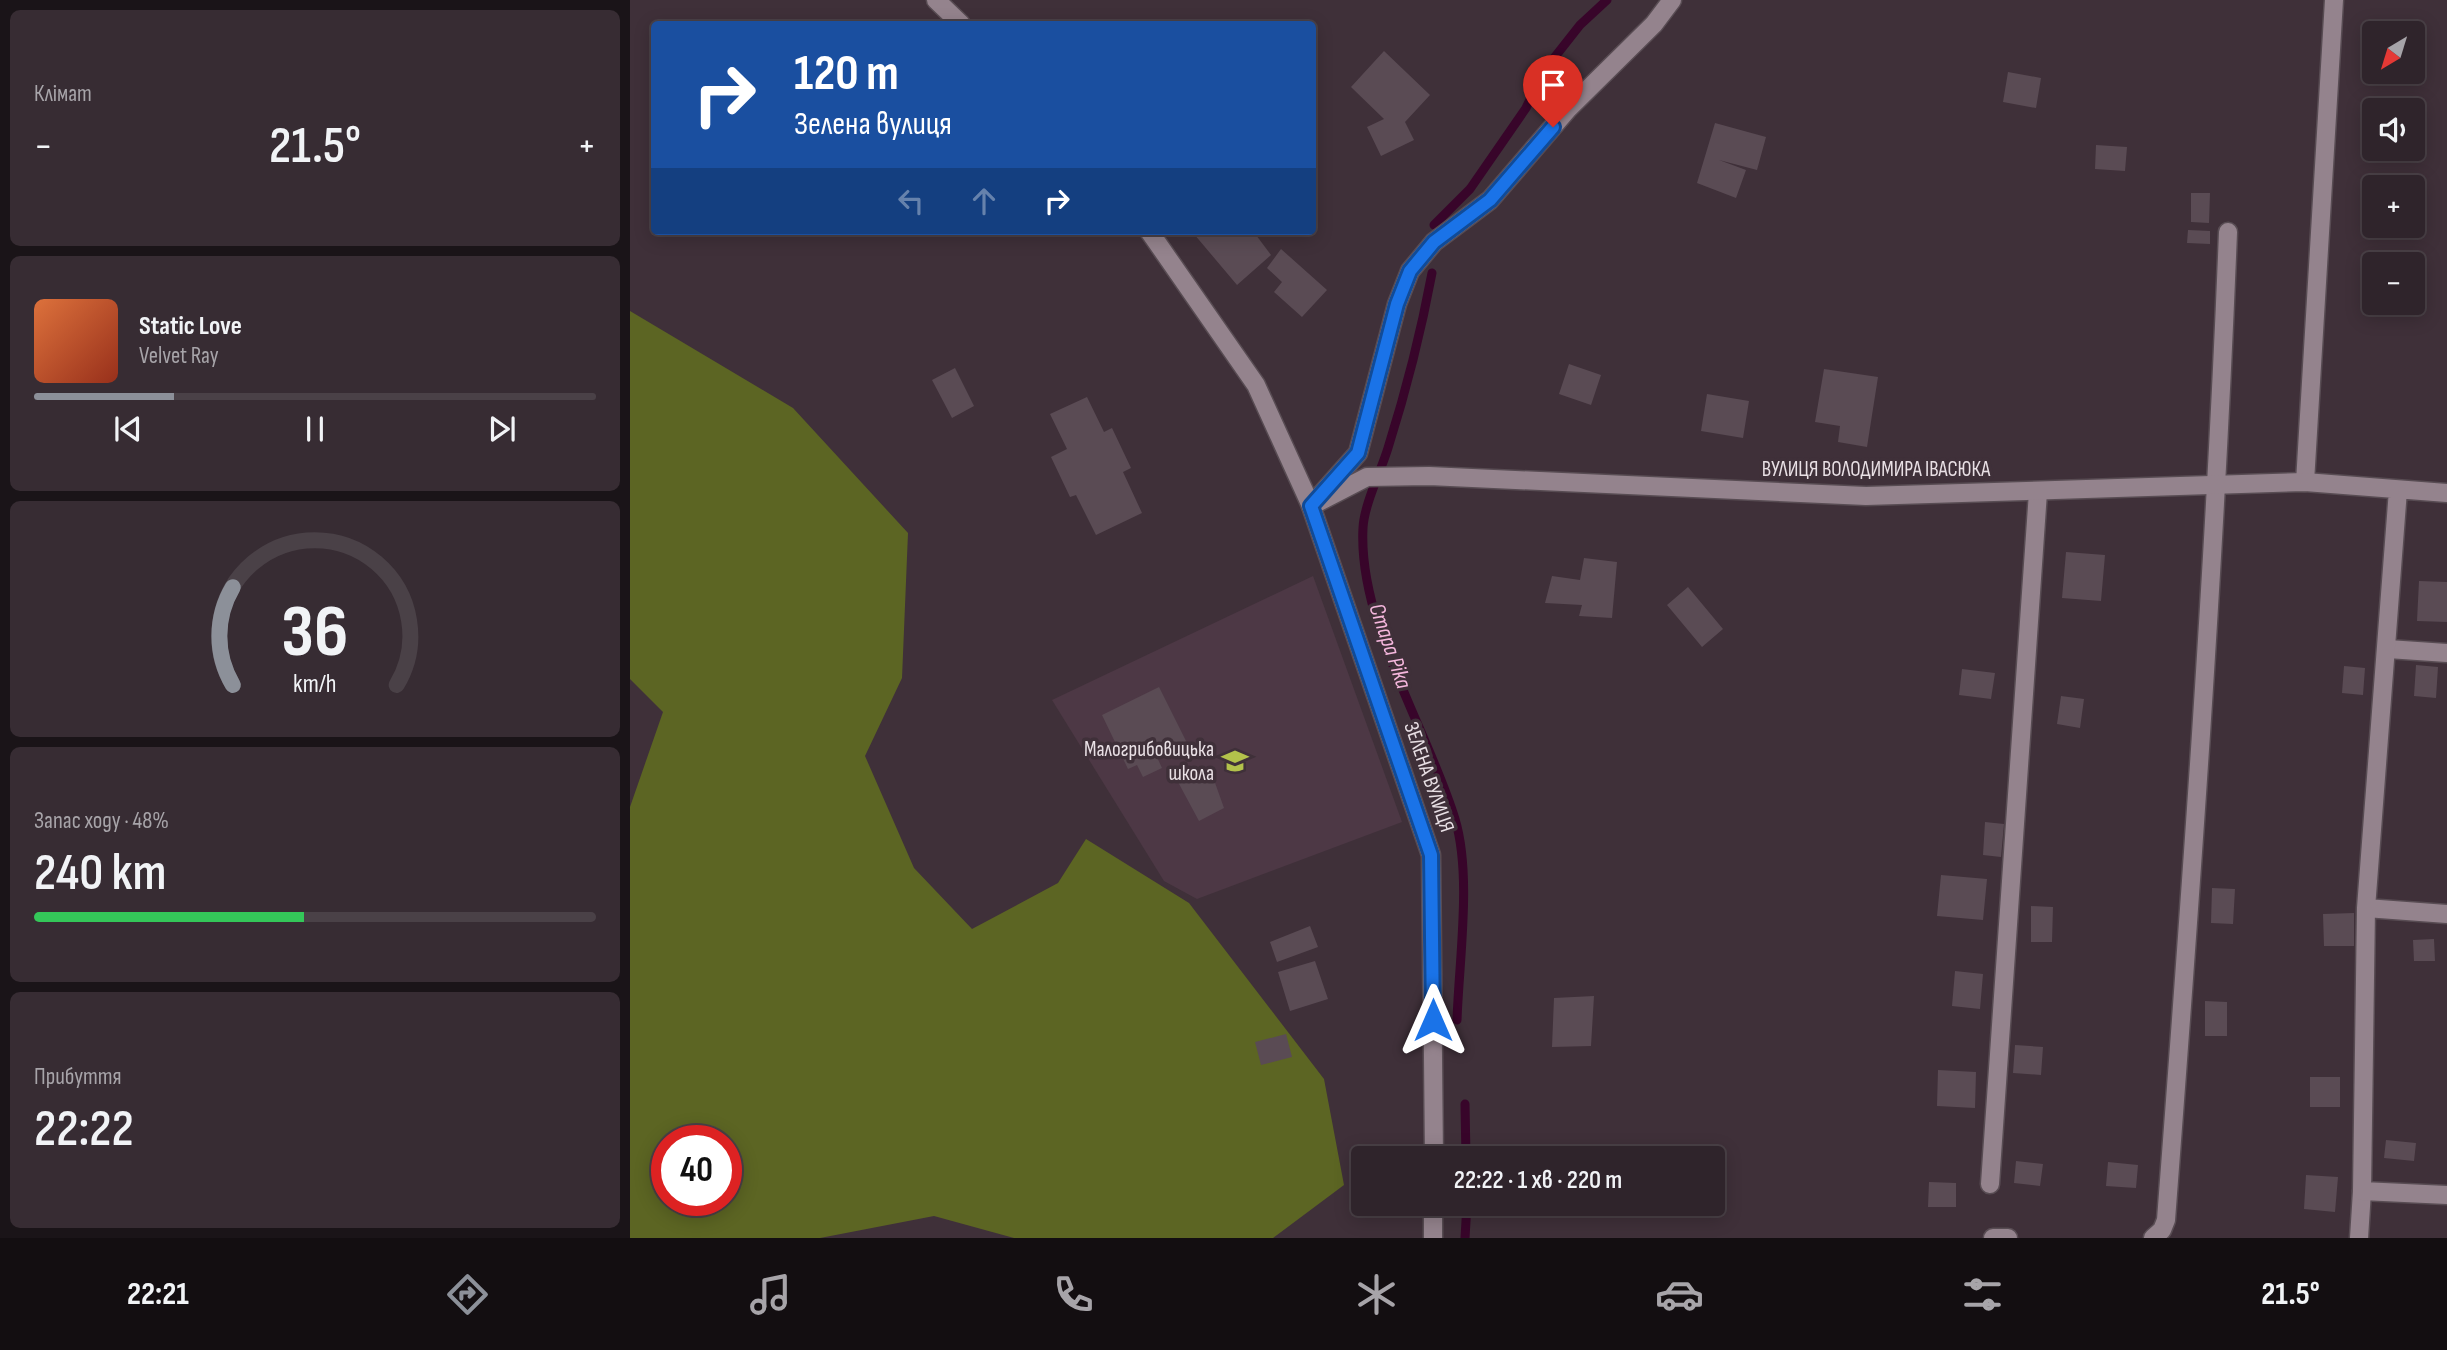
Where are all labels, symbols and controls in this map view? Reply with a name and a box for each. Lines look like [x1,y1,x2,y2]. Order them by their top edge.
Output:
north arrow [2362,21,2426,84]
map controls [2362,21,2425,315]
text: 120 m [794,45,899,104]
icon: right [679,49,770,140]
pin [1523,55,1583,127]
icon: arrive [1534,66,1572,104]
text: Клімат [34,80,92,108]
button: sound [2362,98,2425,161]
text: Зелена вулиця [794,105,952,144]
text: 21.5° [269,115,361,178]
text: − [34,124,53,169]
text: + [577,124,596,169]
button: + [2362,175,2425,238]
icon: left [892,182,930,220]
icon: ahead [965,182,1003,220]
icon: right [1038,182,1076,220]
button: − [2362,252,2425,315]
text: Static Love [139,311,242,342]
text: Velvet Ray [139,342,219,370]
icon: previous [109,410,147,448]
icon: pause [296,410,334,448]
icon: next [483,410,521,448]
street label: ВУЛИЦЯ ВОЛОДИМИРА ІВАСЮКА [1762,457,1991,482]
text: 36 [282,589,348,677]
water label: Стара Ріка [1362,600,1418,693]
text: km/h [293,669,337,700]
street label: ЗЕЛЕНА ВУЛИЦЯ [1398,719,1460,835]
place label: Малогрибовицька школа [1084,737,1214,786]
school or university icon: Малогрибовицька школа [1220,746,1250,776]
text: Запас ходу · 48% [34,807,169,835]
text: 240 km [34,842,166,905]
position arrow [1396,983,1470,1057]
text: Прибуття [34,1063,122,1091]
text: 22:22 [34,1098,134,1161]
speed limit sign: 40 [651,1125,742,1216]
text: 22:22 · 1 хв · 220 m [1454,1165,1622,1196]
icon: directions [443,1270,492,1319]
icon: music [746,1270,795,1319]
icon: phone [1049,1270,1098,1319]
icon: climate [1352,1270,1401,1319]
icon: car [1655,1270,1704,1319]
icon: filters [1958,1270,2007,1319]
text: 22:21 [127,1275,189,1314]
text: 21.5° [2261,1275,2320,1314]

